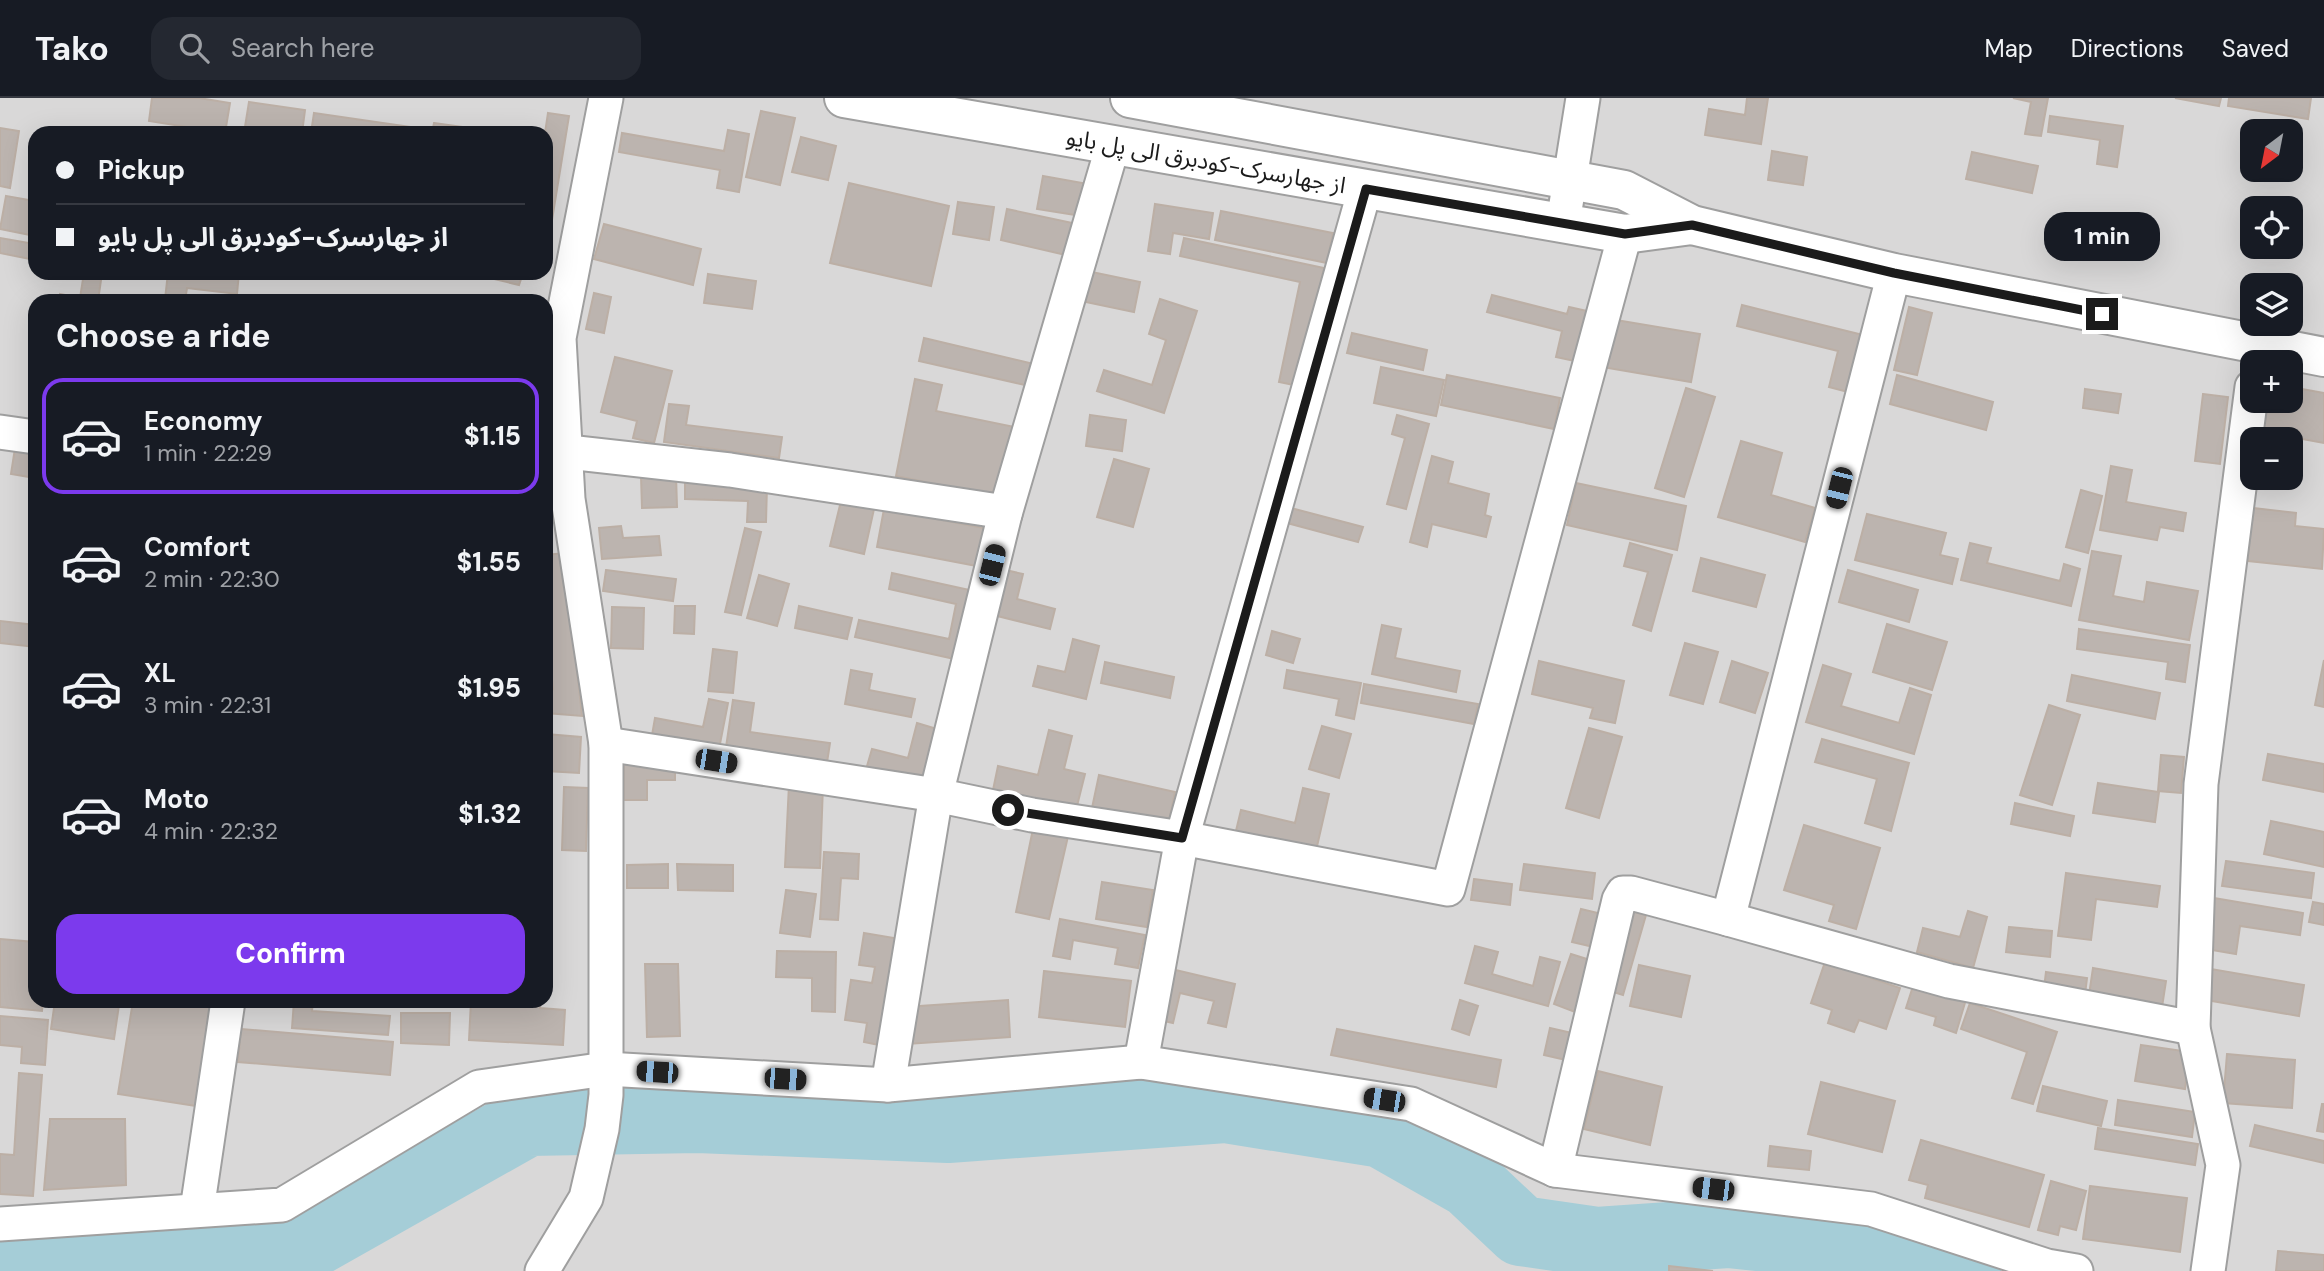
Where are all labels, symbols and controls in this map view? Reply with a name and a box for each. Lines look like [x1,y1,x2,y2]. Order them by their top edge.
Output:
search box [151,17,641,80]
text: Tako [35,27,109,70]
icon: search [175,29,213,67]
text: Search here [231,31,374,65]
text: Map [1985,33,2033,64]
text: Directions [2071,33,2184,64]
text: Saved [2222,33,2289,64]
north arrow [2240,119,2303,182]
map controls [2240,119,2303,490]
street label: از جهارسرک-کودبرق الی پل بایو [1064,122,1348,201]
text: Pickup [98,153,185,187]
button: locate [2240,196,2303,259]
callout: 1 min [2044,212,2160,262]
text: از جهارسرک-کودبرق الی پل بایو [98,220,448,254]
text: 1 min [2074,221,2130,251]
button: layers [2240,273,2303,336]
route end [2086,298,2118,330]
text: Choose a ride [56,315,271,357]
button: + [2240,350,2303,413]
text: Economy [144,404,262,438]
icon: car [60,405,123,468]
text: $1.15 [464,419,521,453]
button: − [2240,427,2303,490]
text: 1 min · 22:29 [144,438,272,468]
car [1824,465,1855,511]
text: Comfort [144,530,250,564]
icon: car [60,531,123,594]
car [977,542,1008,588]
text: $1.55 [457,545,521,579]
text: 2 min · 22:30 [144,564,280,594]
text: XL [144,656,176,690]
icon: car [60,657,123,720]
text: $1.95 [457,671,521,705]
text: 3 min · 22:31 [144,690,271,720]
car [694,747,739,775]
text: Moto [144,782,209,816]
icon: car [60,783,123,846]
route start [992,794,1024,826]
text: $1.32 [458,797,521,831]
text: 4 min · 22:32 [144,816,278,846]
button: Confirm [56,914,525,994]
car [636,1060,679,1084]
car [764,1067,807,1091]
car [1362,1086,1407,1114]
car [1691,1176,1736,1202]

